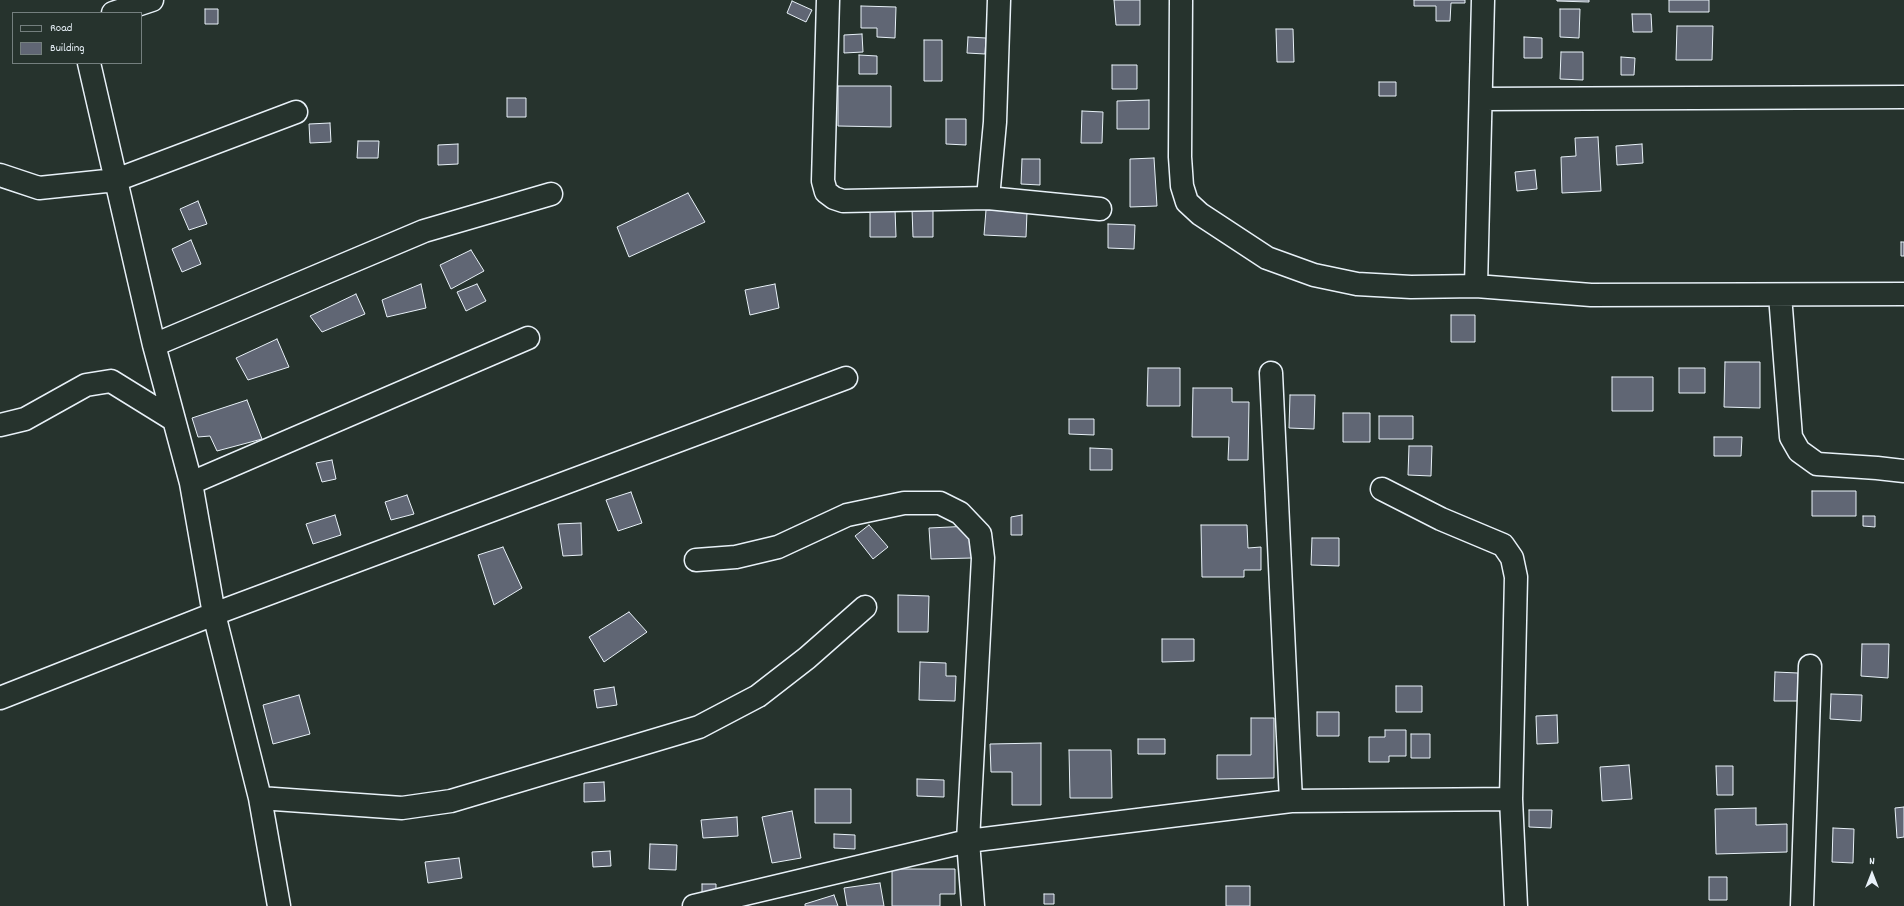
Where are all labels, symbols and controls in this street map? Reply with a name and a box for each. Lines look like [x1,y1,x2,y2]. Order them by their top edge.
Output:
legend [12,12,142,64]
text: Road [50,20,72,37]
text: Building [50,40,85,57]
north arrow [1852,854,1892,894]
text: N [1869,854,1875,870]

